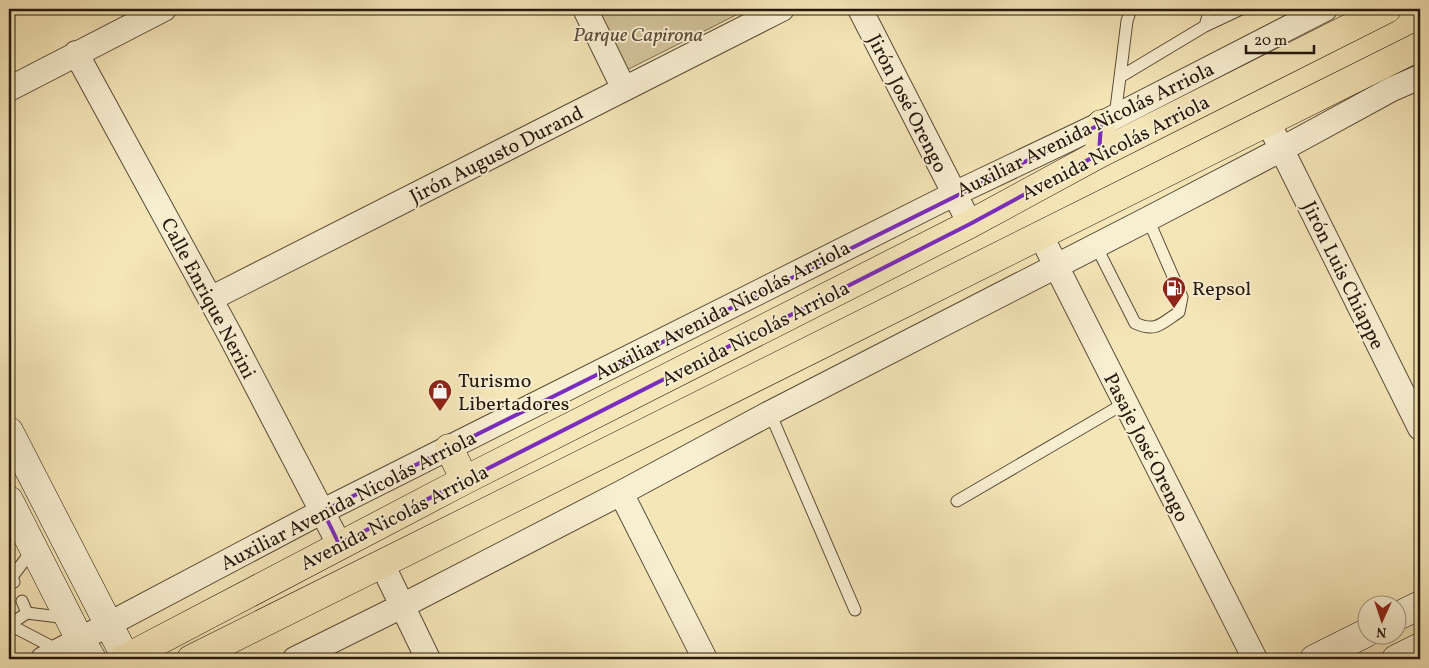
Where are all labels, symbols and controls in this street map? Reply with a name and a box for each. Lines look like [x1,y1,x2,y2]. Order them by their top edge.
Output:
park label: Parque Capirona [573,22,703,50]
scale bar [1246,22,1314,54]
street label: Jirón José Orengo [859,30,953,178]
text: 20 m [1254,31,1287,52]
street label: Auxiliar Avenida Nicolás Arriola [952,56,1218,202]
street label: Avenida Nicolás Arriola [1017,89,1213,205]
street label: Jirón Augusto Durand [405,100,589,212]
street label: Jirón Luis Chiappe [1294,197,1390,355]
street label: Calle Enrique Nerini [153,213,262,385]
street label: Auxiliar Avenida Nicolás Arriola [590,235,854,385]
street label: Avenida Nicolás Arriola [657,275,853,391]
fuel station icon: Repsol [1161,275,1187,309]
place label: Repsol [1192,276,1251,304]
place label: Turismo Libertadores [458,368,569,419]
street label: Pasaje José Orengo [1096,369,1195,527]
shop icon: Turismo Libertadores [427,378,453,412]
street label: Auxiliar Avenida Nicolás Arriola [216,425,480,575]
street label: Avenida Nicolás Arriola [296,459,492,575]
north arrow [1356,596,1406,646]
text: N [1376,622,1387,641]

